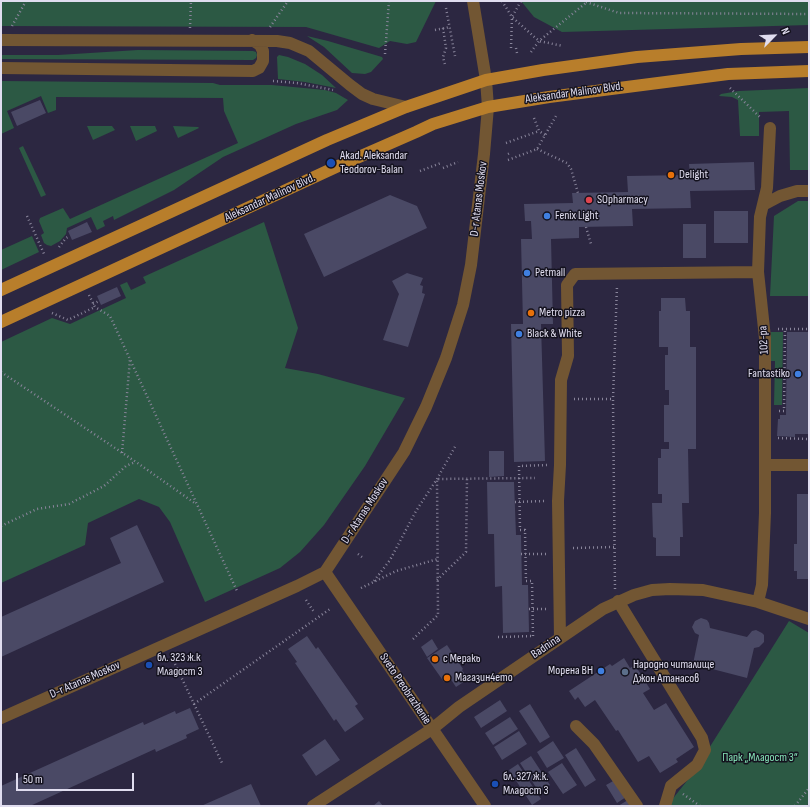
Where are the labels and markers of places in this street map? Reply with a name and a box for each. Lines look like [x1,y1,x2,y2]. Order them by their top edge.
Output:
place label: Akad. Aleksandar Teodorov-Balan [340,149,408,177]
marker: Akad. Aleksandar Teodorov-Balan [325,157,337,169]
place label: Delight [679,168,708,182]
marker: Delight [666,170,676,180]
place label: SOpharmacy [597,193,648,207]
marker: SOpharmacy [584,195,594,205]
place label: Fenix Light [555,209,598,223]
marker: Fenix Light [542,211,552,221]
place label: Petmall [535,266,565,280]
marker: Petmall [522,268,532,278]
place label: Metro pizza [539,306,585,320]
marker: Metro pizza [526,308,536,318]
place label: Black & White [527,327,582,341]
marker: Black & White [514,329,524,339]
place label: Fantastiko [748,367,790,381]
marker: Fantastiko [793,369,803,379]
place label: бл. 323 ж.к Младост 3 [157,651,202,679]
place label: с Меракь [443,652,481,666]
marker: с Меракь [430,654,440,664]
place label: Народно читалище Джон Атанасов [633,658,714,686]
marker: бл. 323 ж.к Младост 3 [144,660,154,670]
place label: Морена ВН [548,664,593,678]
marker: Морена ВН [596,666,606,676]
marker: Народно читалище Джон Атанасов [620,667,630,677]
place label: Магазин4ето [455,671,513,685]
marker: Магазин4ето [442,673,452,683]
place label: бл. 327 ж.к. Младост 3 [503,770,549,798]
marker: бл. 327 ж.к. Младост 3 [490,779,500,789]

